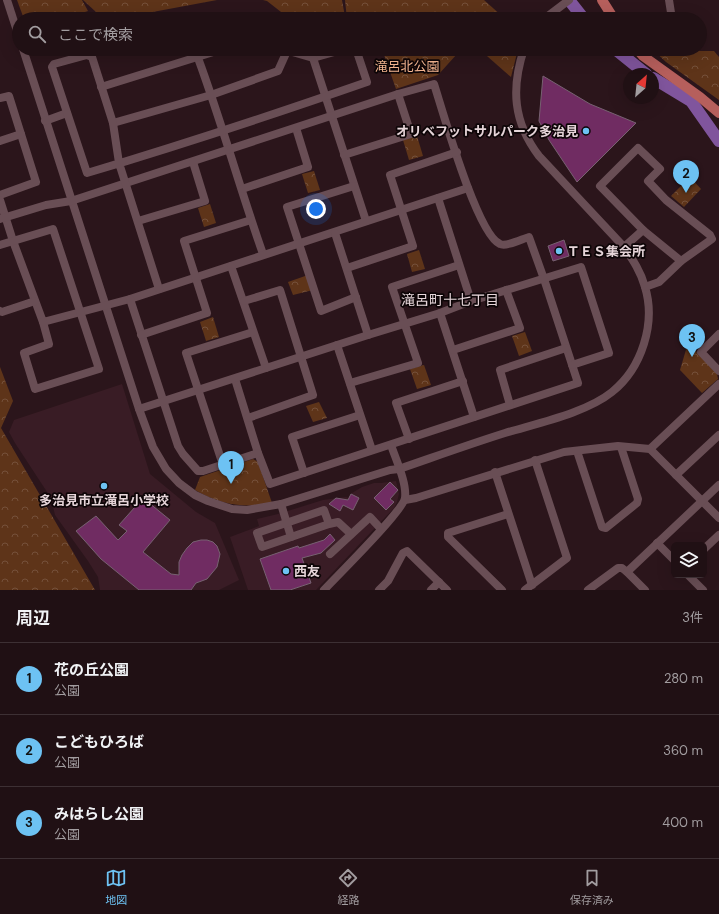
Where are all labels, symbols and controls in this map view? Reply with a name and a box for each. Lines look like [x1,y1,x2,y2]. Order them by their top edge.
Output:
search box [12,12,707,56]
icon: search [26,23,48,45]
text: ここで検索 [58,25,133,45]
park label: 滝呂北公園 [374,58,440,75]
north arrow [623,68,659,104]
place label: オリベフットサルパーク多治見 [396,123,578,140]
marker: オリベフットサルパーク多治見 [581,126,591,136]
pin: 2 [673,160,699,193]
your location [306,199,326,219]
place label: ＴＥＳ集会所 [567,243,645,260]
marker: ＴＥＳ集会所 [554,246,564,256]
district label: 滝呂町十七丁目 [401,291,499,309]
pin: 3 [679,324,705,357]
pin: 1 [218,451,244,484]
marker: 多治見市立滝呂小学校 [99,481,109,491]
place label: 多治見市立滝呂小学校 [39,492,169,509]
map controls [671,542,707,578]
button: layers [671,542,707,578]
place label: 西友 [294,563,320,580]
marker: 西友 [281,566,291,576]
text: 周辺 [16,607,50,629]
text: 3件 [682,609,703,626]
text: 花の丘公園 [54,660,129,680]
text: 1 [27,670,31,687]
text: 280 m [664,670,703,687]
text: 公園 [54,682,80,699]
text: こどもひろば [54,732,144,752]
text: 2 [25,742,33,759]
text: 360 m [663,742,703,759]
text: 公園 [54,754,80,771]
text: みはらし公園 [54,804,144,824]
text: 3 [25,814,33,831]
text: 400 m [662,814,703,831]
text: 公園 [54,826,80,843]
tab: 地図 [105,867,127,907]
tab: 経路 [337,867,359,907]
tab: 保存済み [570,867,614,907]

